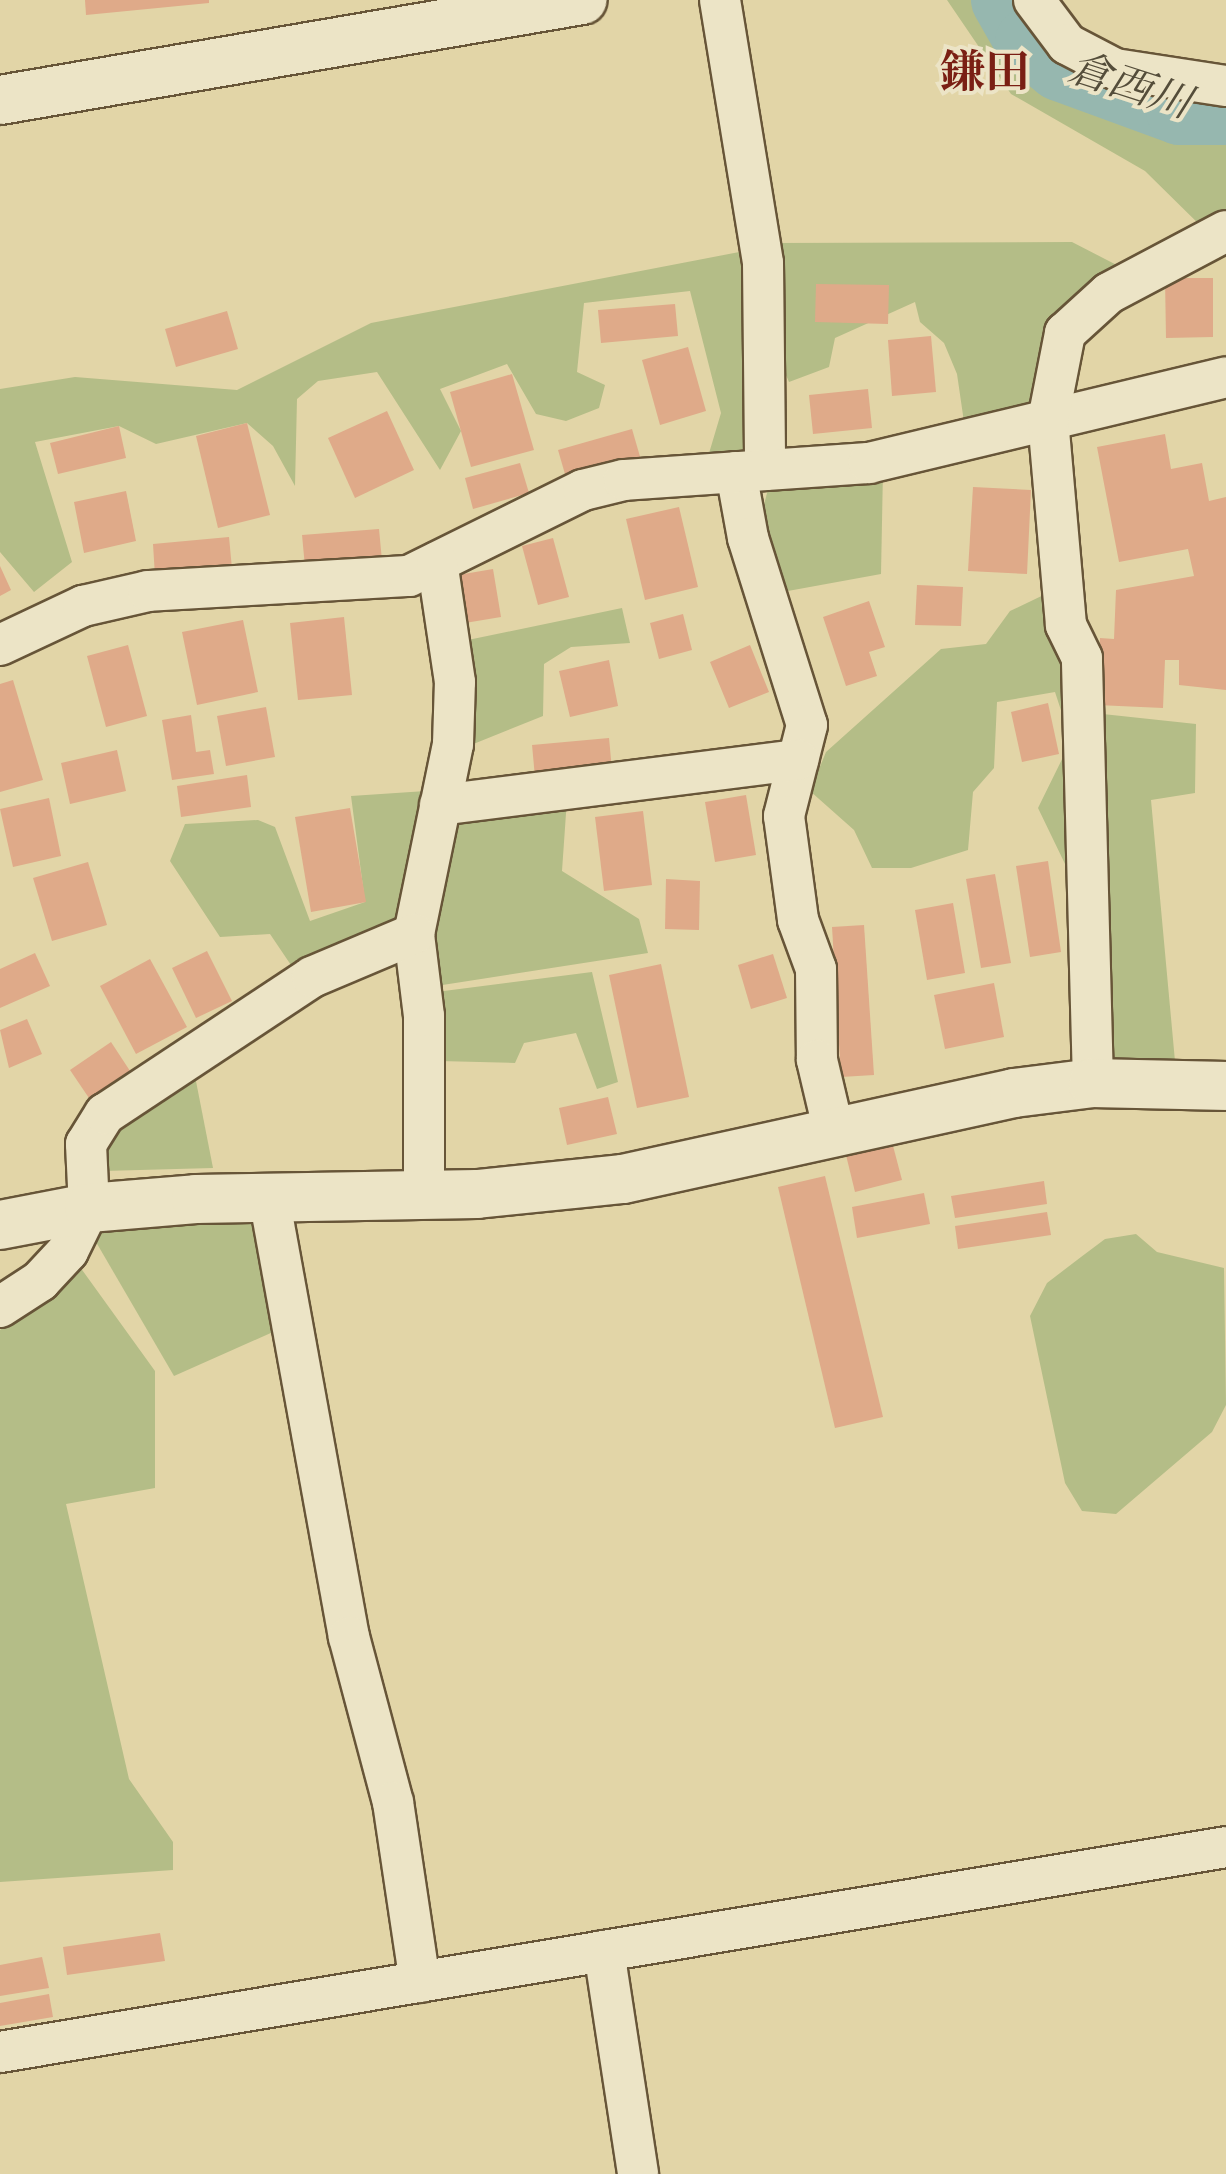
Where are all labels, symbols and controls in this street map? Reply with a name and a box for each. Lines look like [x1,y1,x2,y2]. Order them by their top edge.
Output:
water label: 倉西川 [1062,42,1198,128]
district label: 鎌田 [940,45,1030,99]

